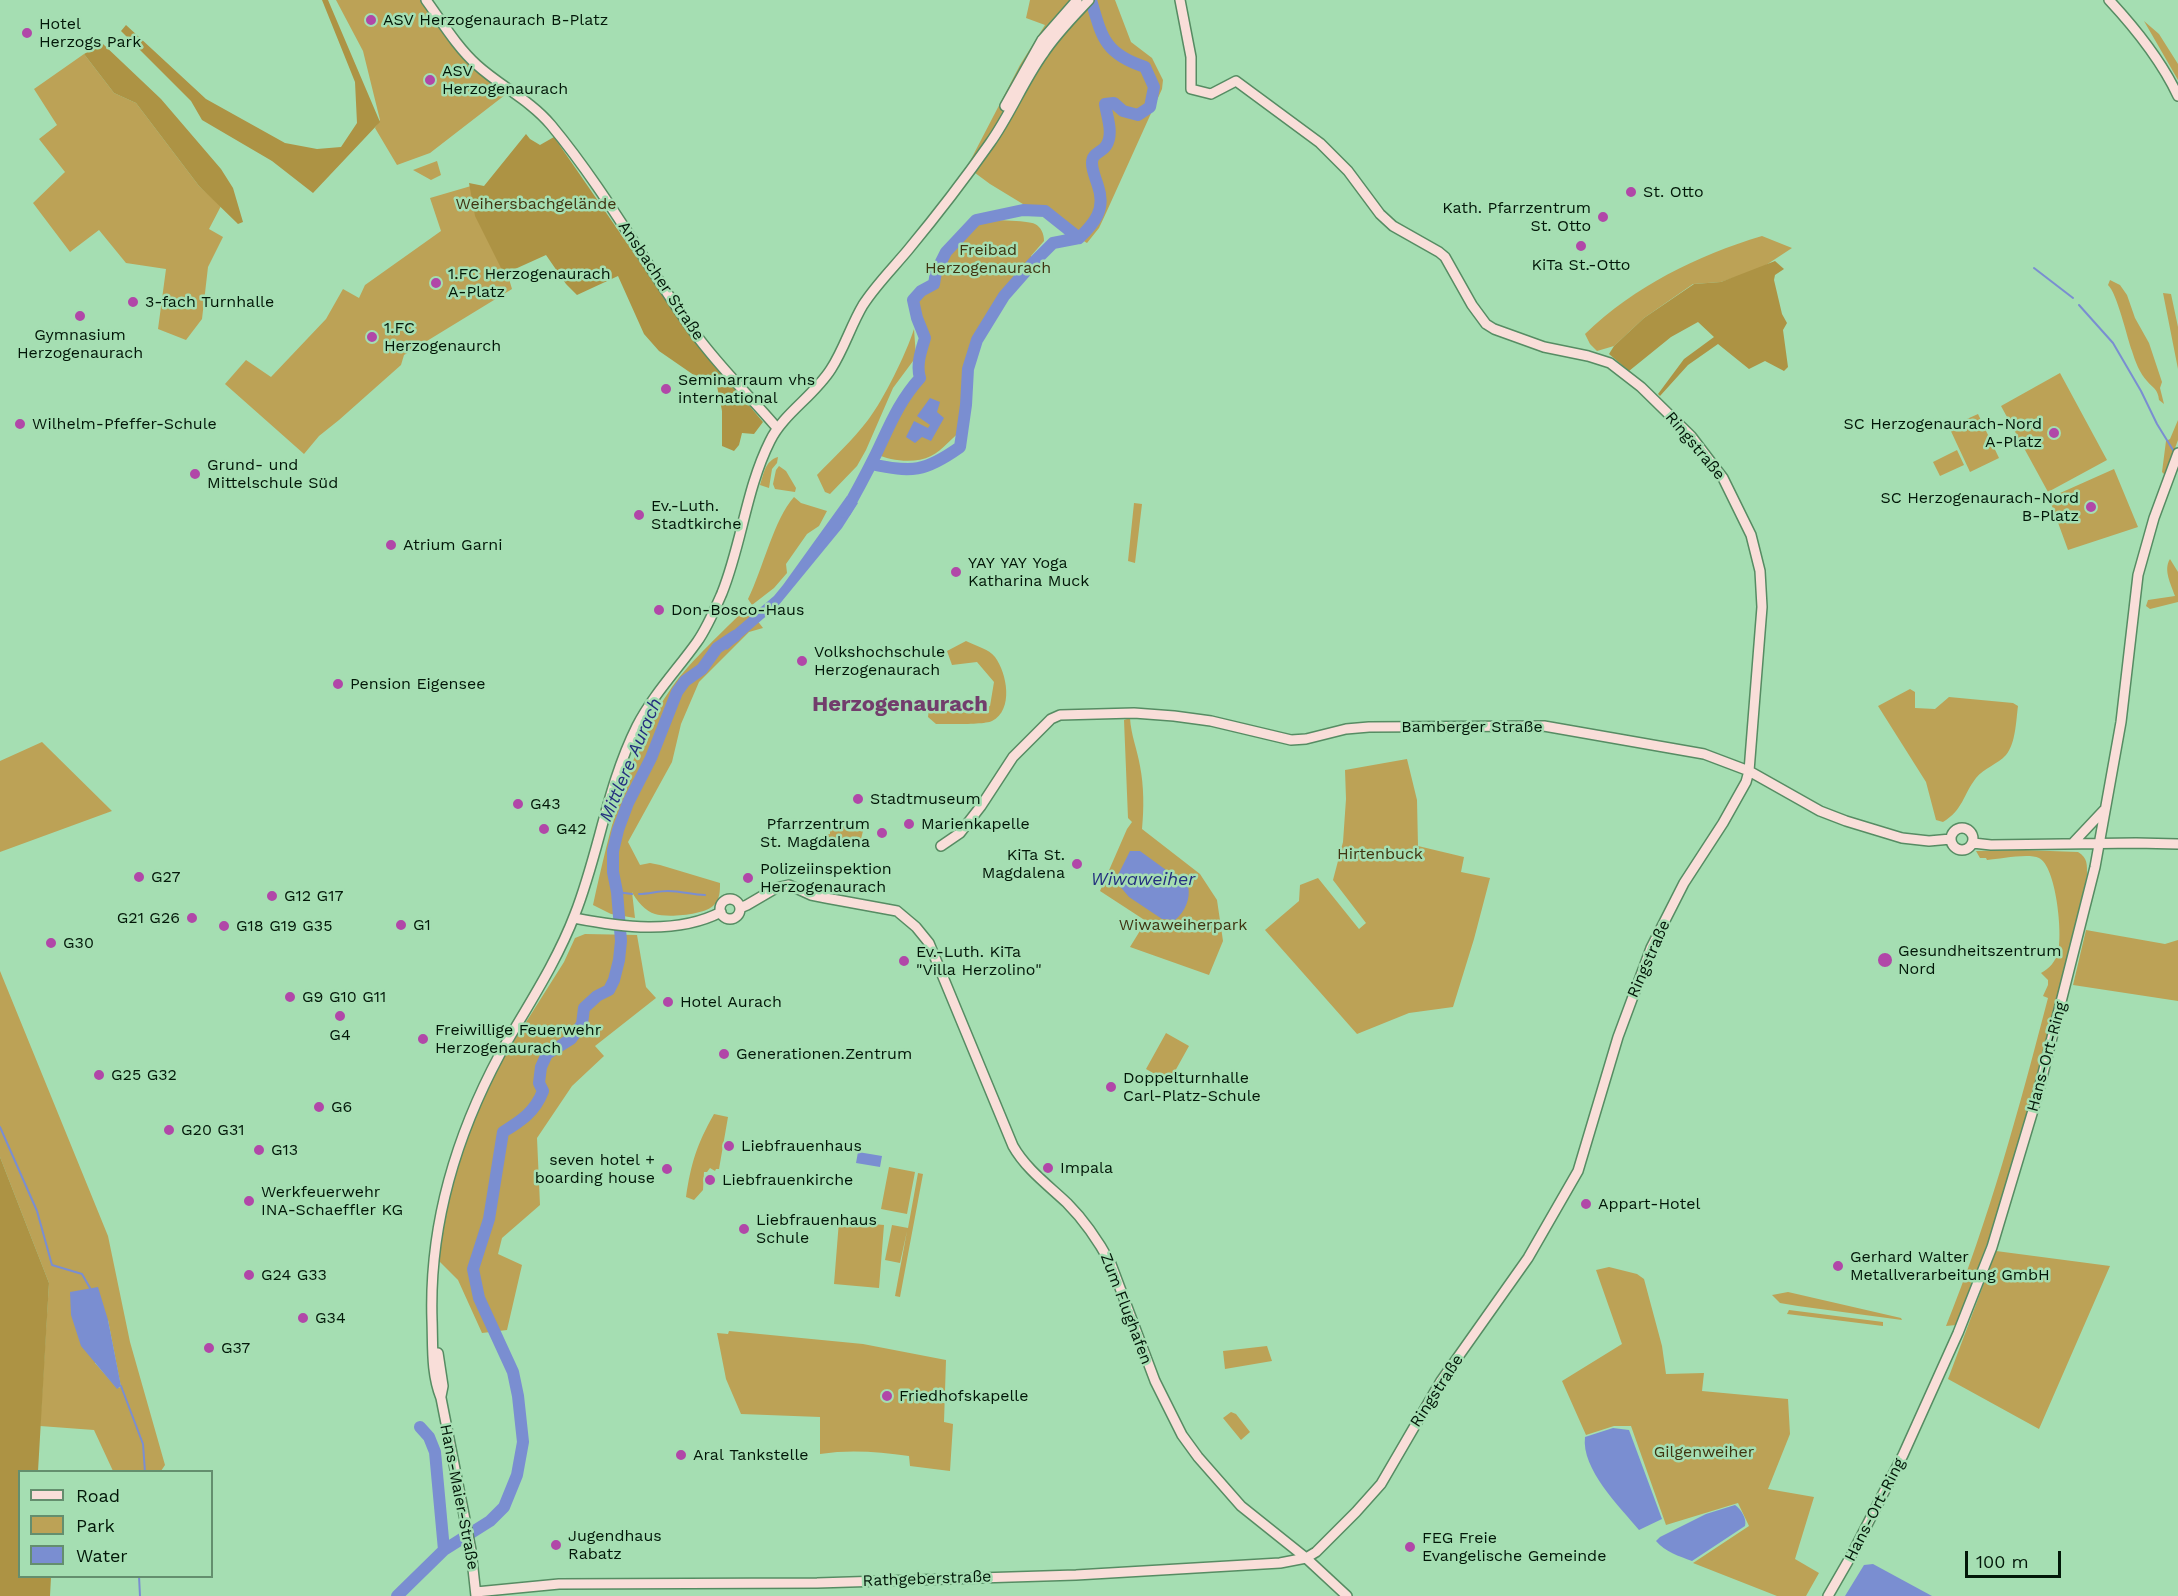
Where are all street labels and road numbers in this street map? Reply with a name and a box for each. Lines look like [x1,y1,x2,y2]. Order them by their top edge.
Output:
street label: Ansbacher Straße [614,218,708,344]
street label: Ringstraße [1661,408,1729,484]
street label: Bamberger Straße [1401,717,1543,737]
street label: Ringstraße [1623,917,1675,1001]
street label: Hans-Ort-Ring [2023,1000,2071,1114]
street label: Zum Flughafen [1096,1251,1156,1367]
street label: Ringstraße [1406,1351,1468,1431]
street label: Hans-Maier-Straße [435,1423,483,1571]
street label: Hans-Ort-Ring [1841,1455,1909,1565]
street label: Rathgeberstraße [862,1567,992,1591]

